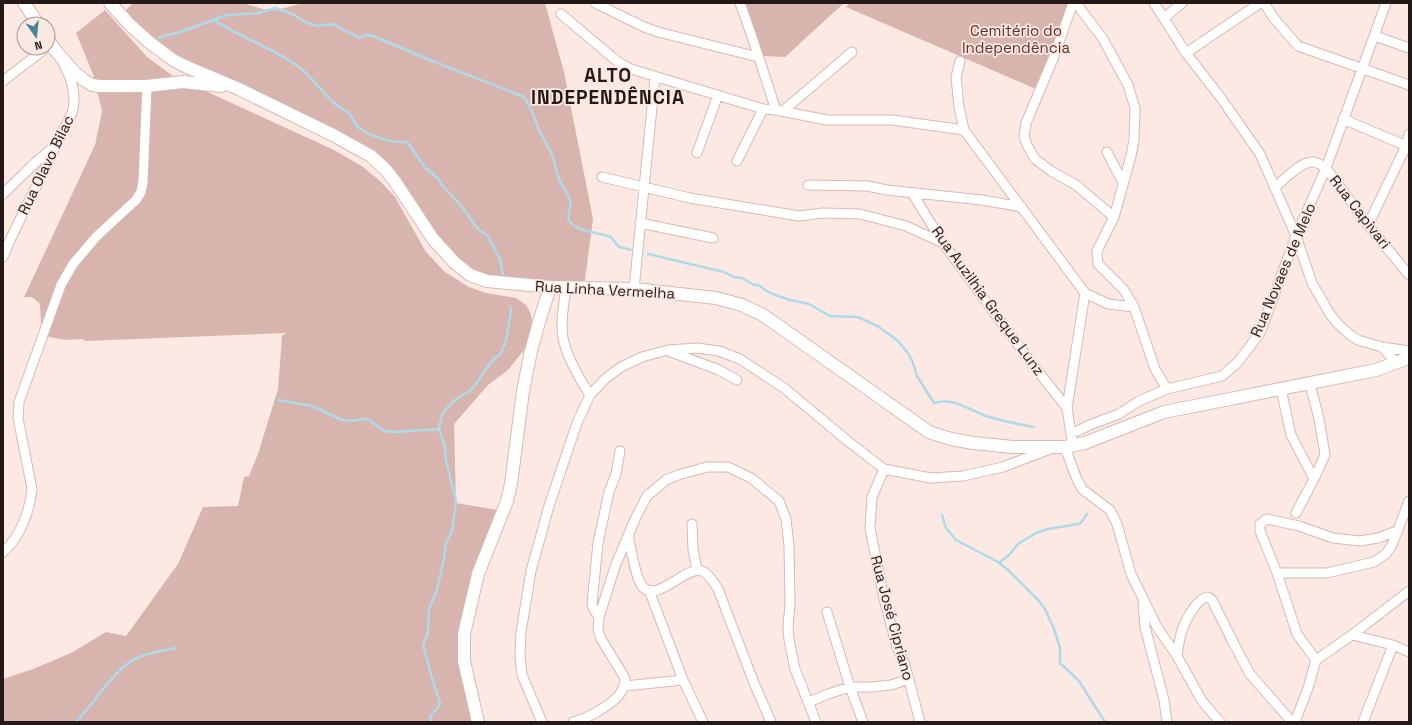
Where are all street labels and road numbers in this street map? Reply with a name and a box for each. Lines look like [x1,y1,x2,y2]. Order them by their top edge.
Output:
street label: Rua Olavo Bilac [13,112,78,218]
street label: Rua Capivari [1326,171,1395,252]
street label: Rua Novaes de Melo [1246,200,1319,340]
street label: Rua Auzilhia Greque Lunz [928,222,1049,379]
street label: Rua Linha Vermelha [535,276,676,303]
street label: Rua José Cipriano [867,553,918,683]

